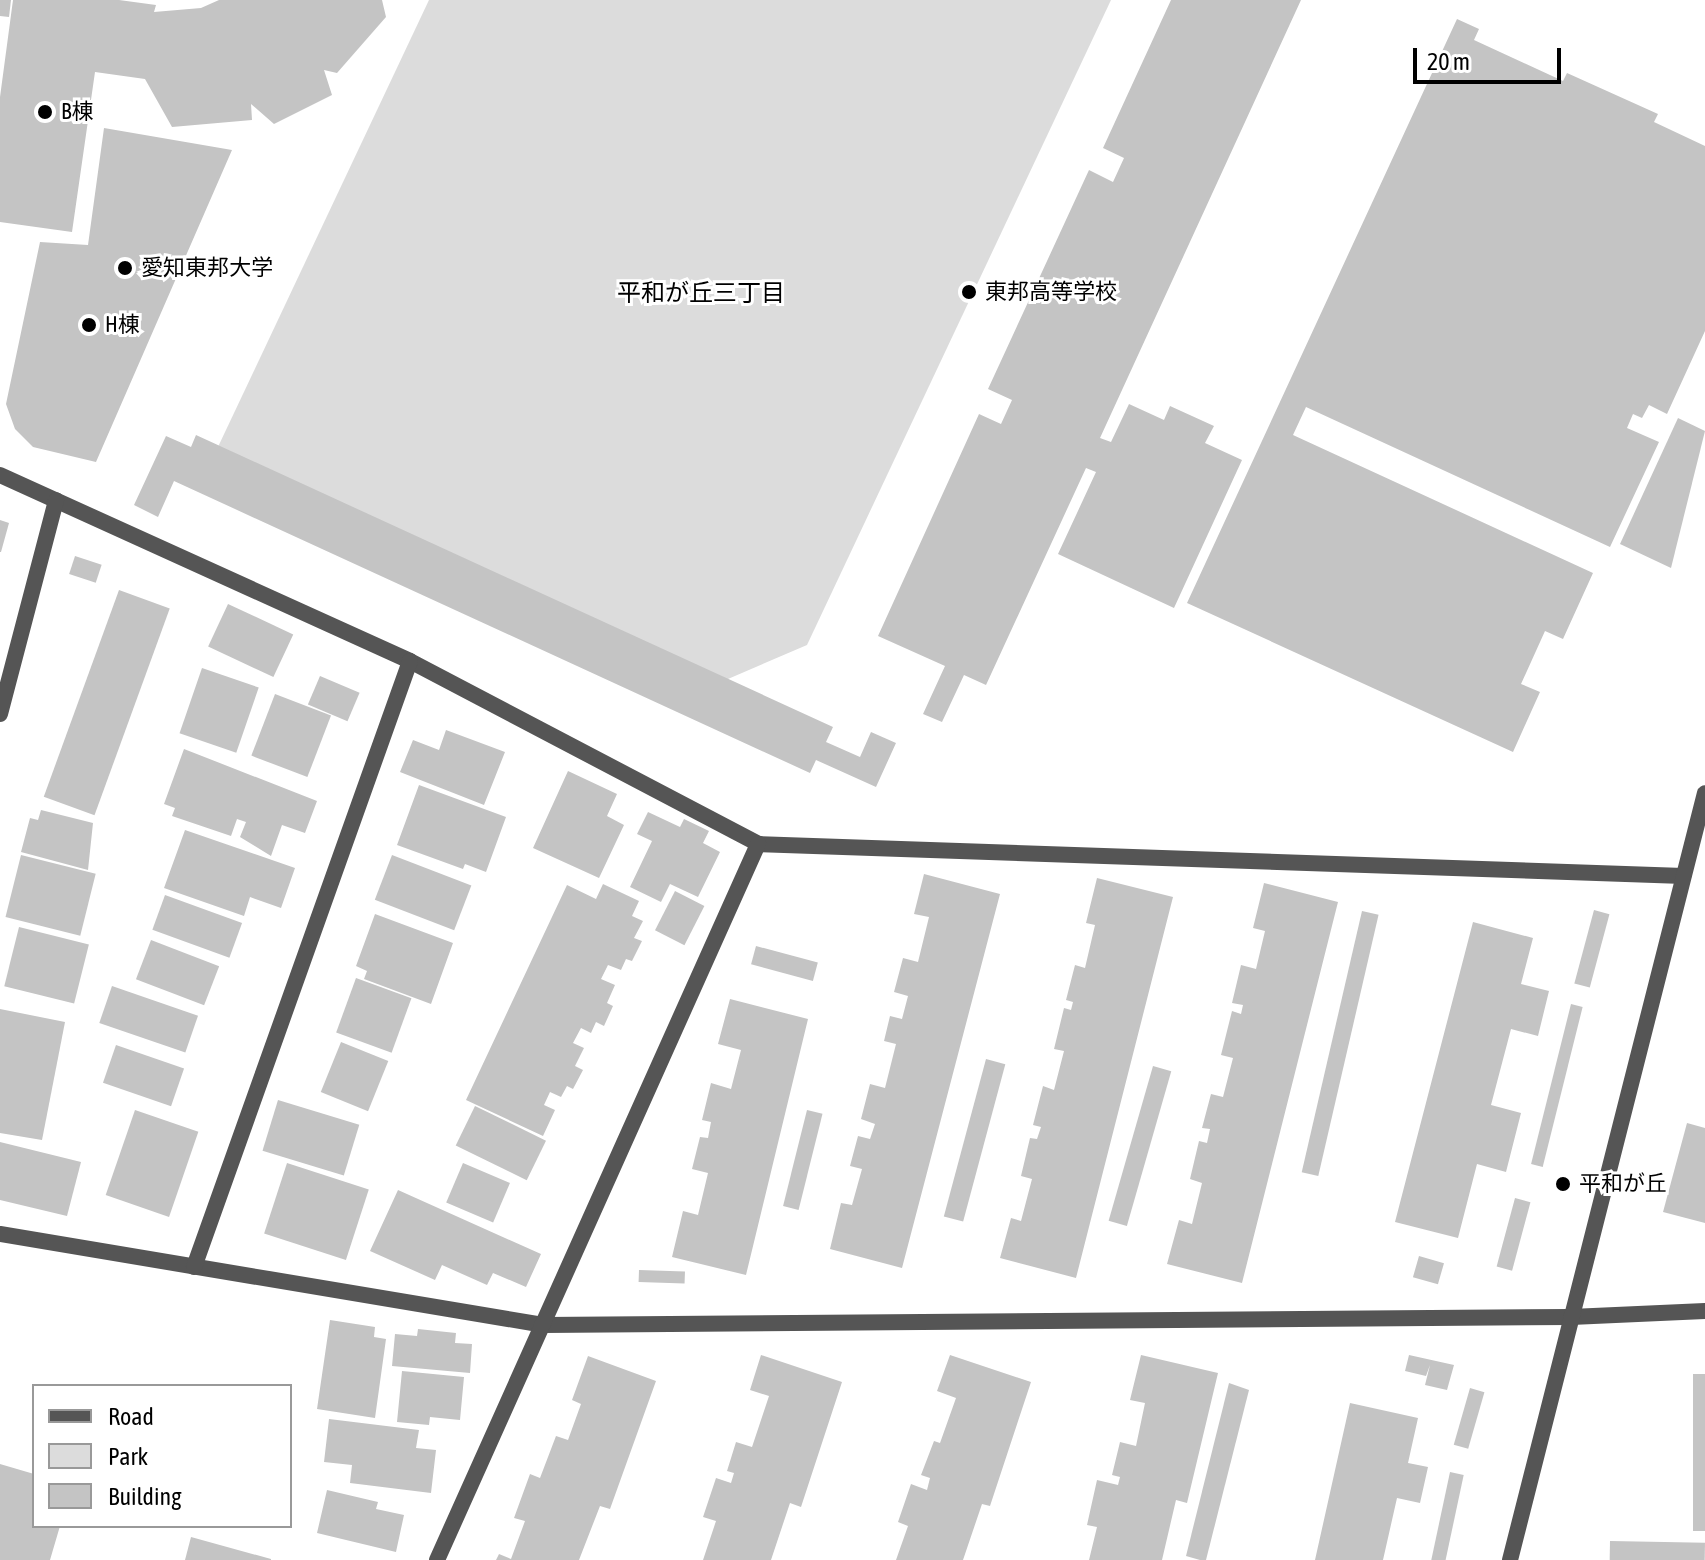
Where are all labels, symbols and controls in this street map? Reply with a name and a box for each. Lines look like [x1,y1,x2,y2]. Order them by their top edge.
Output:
scale bar [1417,32,1565,82]
text: 20 m [1427,48,1470,75]
place label: B棟 [61,99,93,125]
marker: B棟 [36,103,54,121]
place label: 愛知東邦大学 [141,255,273,281]
marker: 愛知東邦大学 [116,259,134,277]
district label: 平和が丘三丁目 [617,279,785,307]
place label: 東邦高等学校 [985,279,1117,305]
marker: 東邦高等学校 [960,283,978,301]
place label: H棟 [105,312,140,338]
marker: H棟 [80,316,98,334]
place label: 平和が丘 [1579,1171,1667,1197]
marker: 平和が丘 [1554,1175,1572,1193]
legend [32,1384,292,1528]
text: Road [108,1403,154,1430]
text: Park [108,1443,148,1470]
text: Building [108,1483,181,1510]

